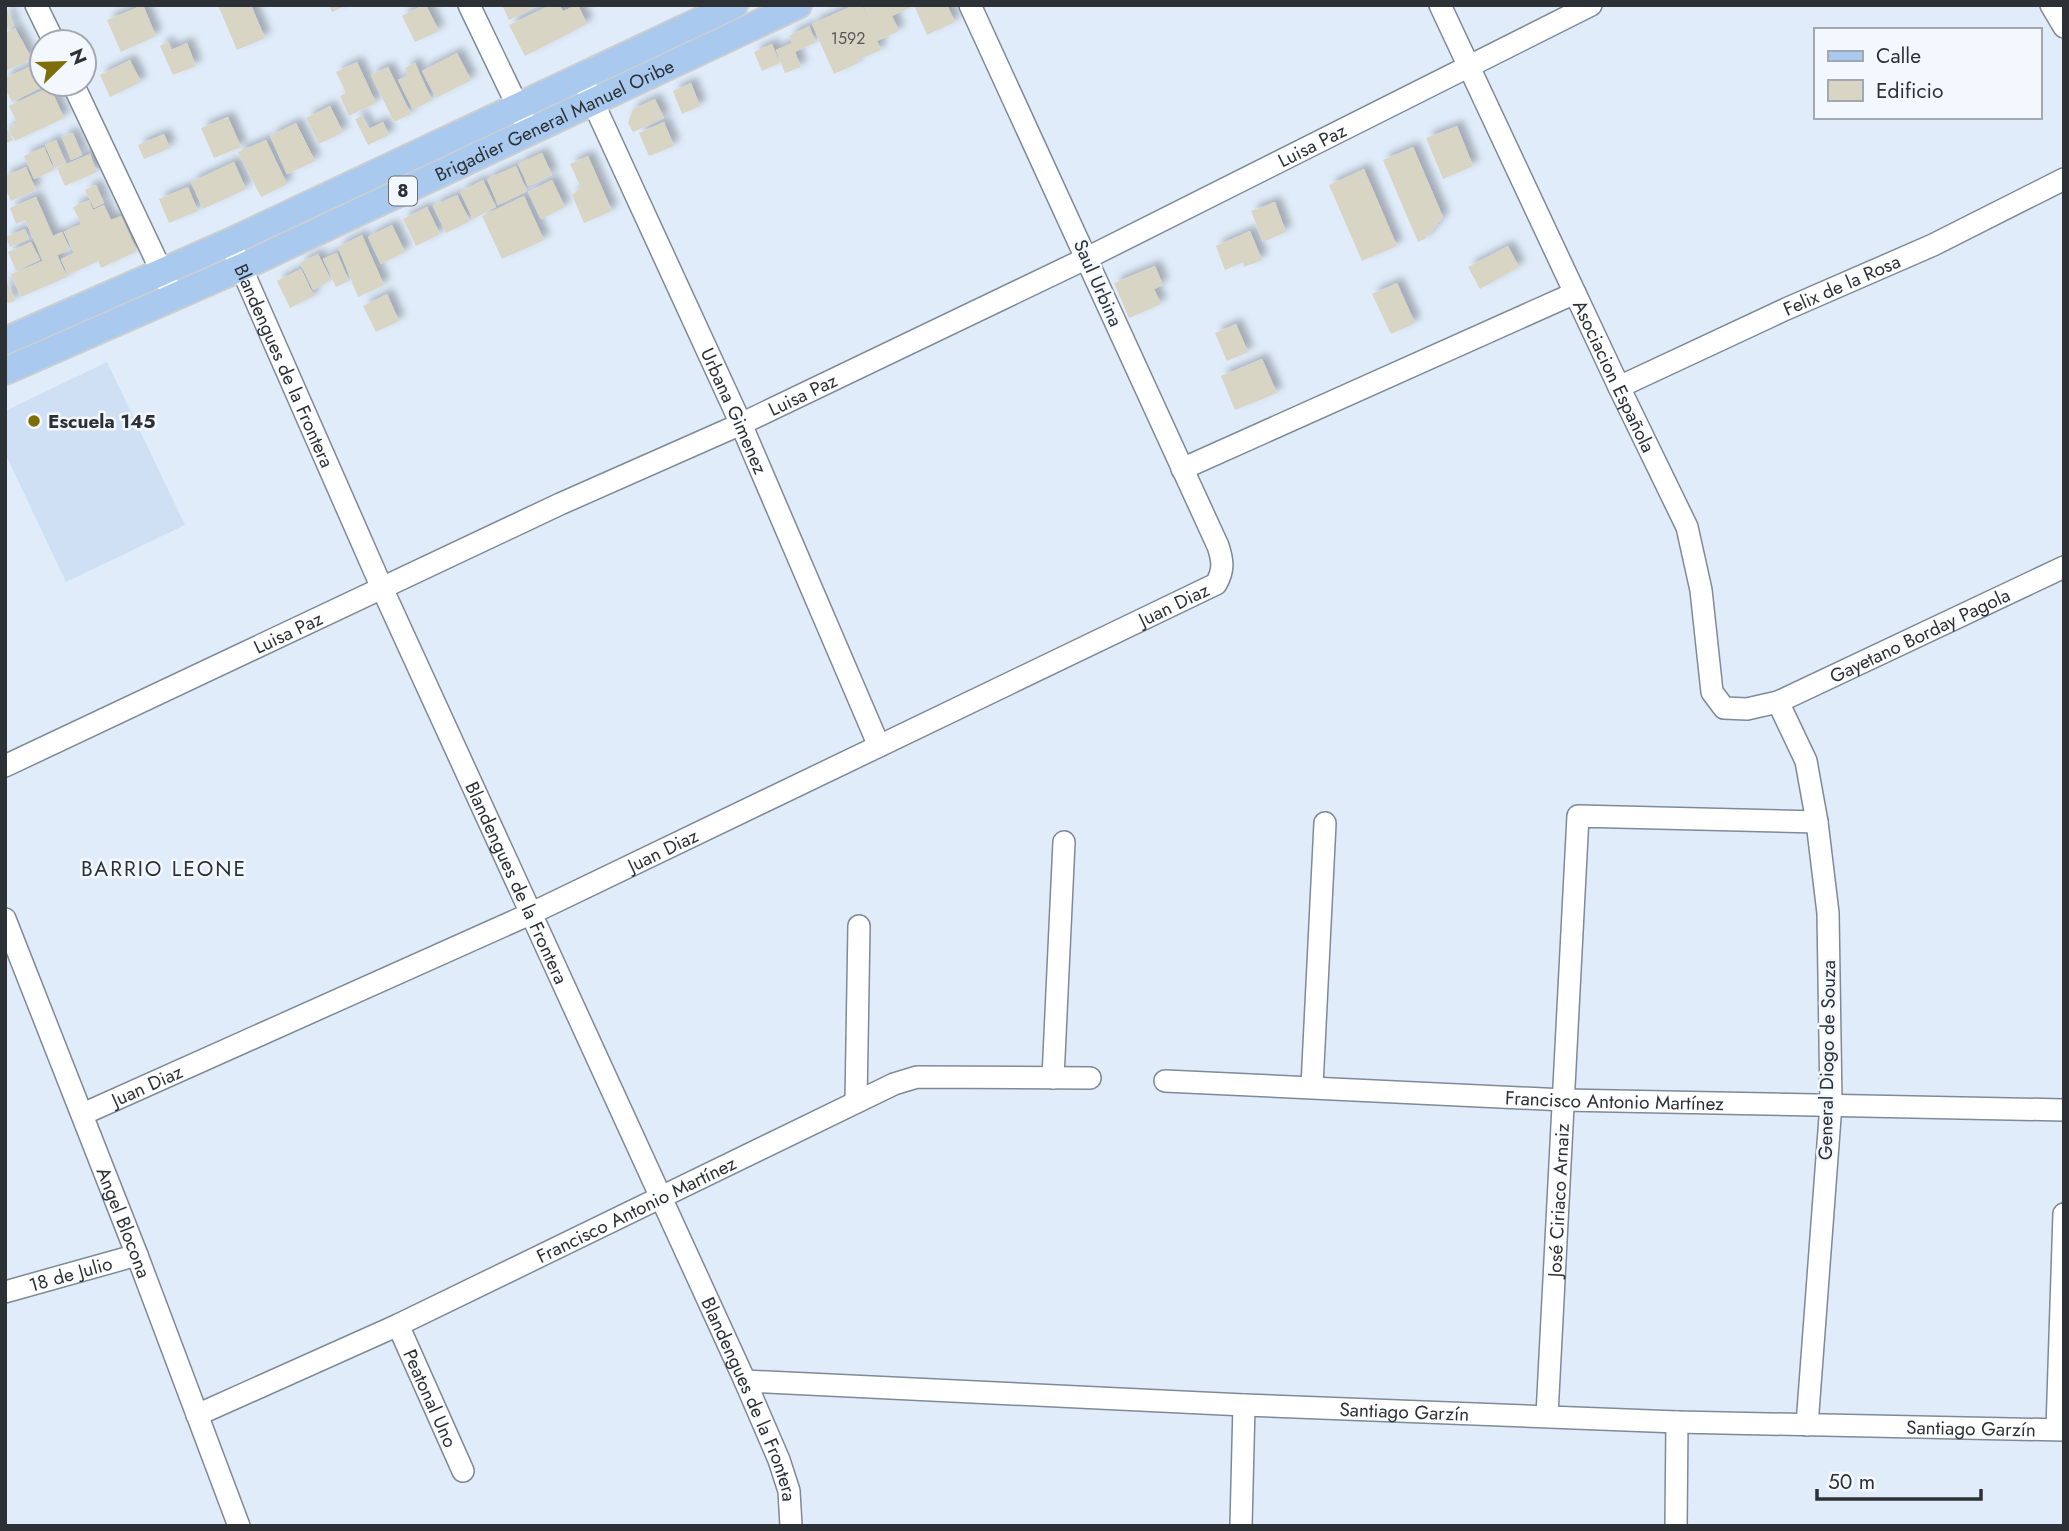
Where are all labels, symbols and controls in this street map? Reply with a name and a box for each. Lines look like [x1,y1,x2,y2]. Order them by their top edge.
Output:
house number: 1592 [831,27,865,50]
north arrow [28,28,98,98]
legend [1814,28,2041,119]
text: Calle [1876,41,1921,71]
text: N [63,44,94,69]
street label: Brigadier General Manuel Oribe [430,52,678,188]
text: Edificio [1876,76,1943,106]
street label: Luisa Paz [1273,116,1351,174]
road number: 8 [389,176,417,206]
street label: Saul Urbina [1067,235,1129,331]
street label: Felix de la Rosa [1779,247,1904,322]
street label: Blandengues de la Frontera [228,259,341,472]
street label: Asociacion Española [1567,295,1662,457]
street label: Urbana Gimenez [694,343,774,478]
street label: Luisa Paz [764,366,842,422]
place label: Escuela 145 [48,408,156,435]
marker: Escuela 145 [26,413,42,429]
street label: Juan Diaz [1131,576,1214,634]
street label: Gayetano Borday Pagola [1825,581,2014,689]
street label: Luisa Paz [249,604,327,660]
street label: Blandengues de la Frontera [459,777,575,988]
street label: Juan Diaz [620,822,703,880]
district label: BARRIO LEONE [81,854,247,884]
street label: General Diogo de Souza [1812,960,1842,1160]
street label: Juan Diaz [104,1058,187,1114]
street label: Francisco Antonio Martínez [1504,1084,1725,1117]
street label: José Ciriaco Arnaiz [1541,1123,1576,1281]
street label: Francisco Antonio Martínez [532,1149,741,1269]
street label: Angel Blocona [90,1163,158,1282]
street label: 18 de Julio [26,1249,115,1298]
street label: Blandengues de la Frontera [695,1293,803,1502]
street label: Peatonal Uno [397,1345,464,1452]
street label: Santiago Garzín [1339,1395,1470,1427]
street label: Santiago Garzín [1906,1413,2036,1443]
scale bar [1817,1458,1982,1502]
text: 50 m [1828,1467,1875,1497]

